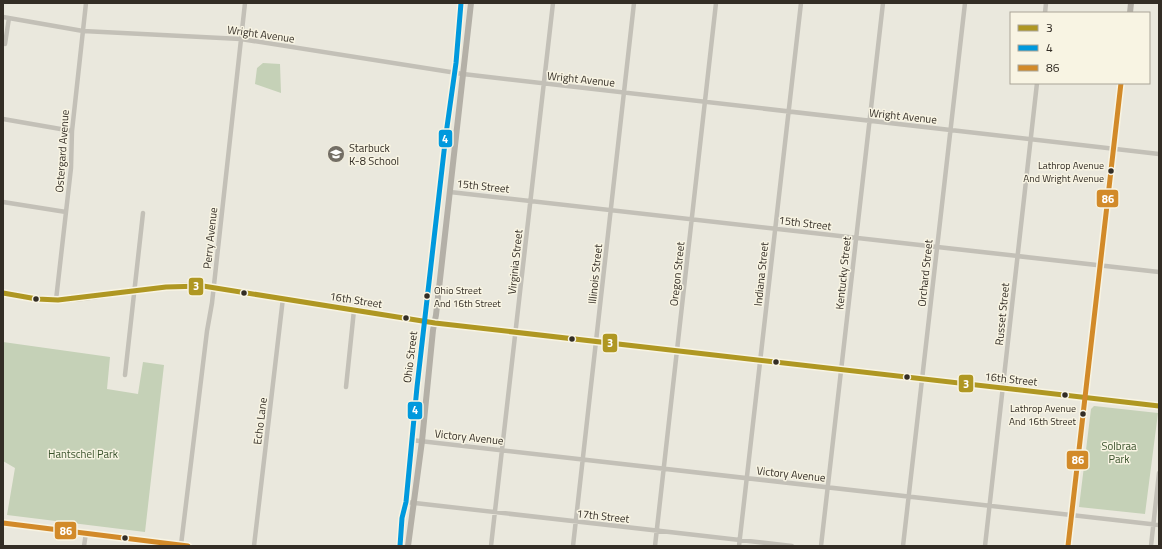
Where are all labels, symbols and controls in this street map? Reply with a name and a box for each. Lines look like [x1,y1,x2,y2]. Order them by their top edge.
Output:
legend [1010,12,1150,84]
text: 3 [1046,18,1053,37]
street label: Wright Avenue [226,21,296,47]
text: 4 [1046,38,1053,57]
text: 86 [1046,58,1060,77]
street label: Wright Avenue [546,67,616,91]
street label: Wright Avenue [868,104,938,128]
street label: Ostergard Avenue [51,109,73,193]
line badge: 4 [438,129,453,148]
text: 4 [442,131,448,147]
place label: Starbuck K-8 School [349,140,399,169]
school or university icon: Starbuck K-8 School [326,144,346,164]
place label: Lathrop Avenue And Wright Avenue [1023,158,1104,186]
marker: Lathrop Avenue And Wright Avenue [1106,166,1116,176]
street label: 15th Street [456,175,510,197]
line badge: 86 [1096,189,1119,208]
text: 86 [1102,191,1114,207]
street label: Perry Avenue [199,206,221,270]
street label: 15th Street [778,212,832,234]
street label: Virginia Street [504,229,526,295]
street label: Kentucky Street [831,236,855,310]
street label: Orchard Street [914,238,936,307]
street label: Oregon Street [666,241,688,307]
street label: Indiana Street [750,241,772,307]
street label: Illinois Street [584,243,606,305]
line badge: 3 [188,277,204,296]
text: 3 [193,278,199,294]
street label: Russet Street [991,282,1013,346]
place label: Ohio Street And 16th Street [434,283,501,311]
unlabelled marker [239,288,249,298]
street label: 16th Street [329,288,383,312]
marker: Ohio Street And 16th Street [422,291,432,301]
unlabelled marker [31,294,41,304]
unlabelled marker [401,313,411,323]
street label: Ohio Street [399,330,421,384]
line badge: 3 [602,333,618,353]
unlabelled marker [567,334,577,344]
text: 3 [607,335,613,351]
unlabelled marker [771,357,781,367]
street label: 16th Street [984,368,1038,390]
unlabelled marker [902,372,912,382]
line badge: 3 [958,374,974,393]
text: 3 [963,376,969,392]
unlabelled marker [1060,390,1070,400]
street label: Echo Lane [249,396,271,445]
line badge: 4 [407,401,423,420]
place label: Lathrop Avenue And 16th Street [1009,401,1076,429]
text: 4 [412,402,418,418]
marker: Lathrop Avenue And 16th Street [1078,409,1088,419]
street label: Victory Avenue [434,425,505,449]
park label: Solbraa Park [1102,438,1137,467]
park label: Hantschel Park [48,446,119,462]
line badge: 86 [1066,450,1089,470]
text: 86 [1072,452,1084,468]
street label: Victory Avenue [756,462,827,486]
street label: 17th Street [576,505,630,527]
line badge: 86 [54,521,77,540]
text: 86 [60,523,72,539]
unlabelled marker [120,533,130,543]

